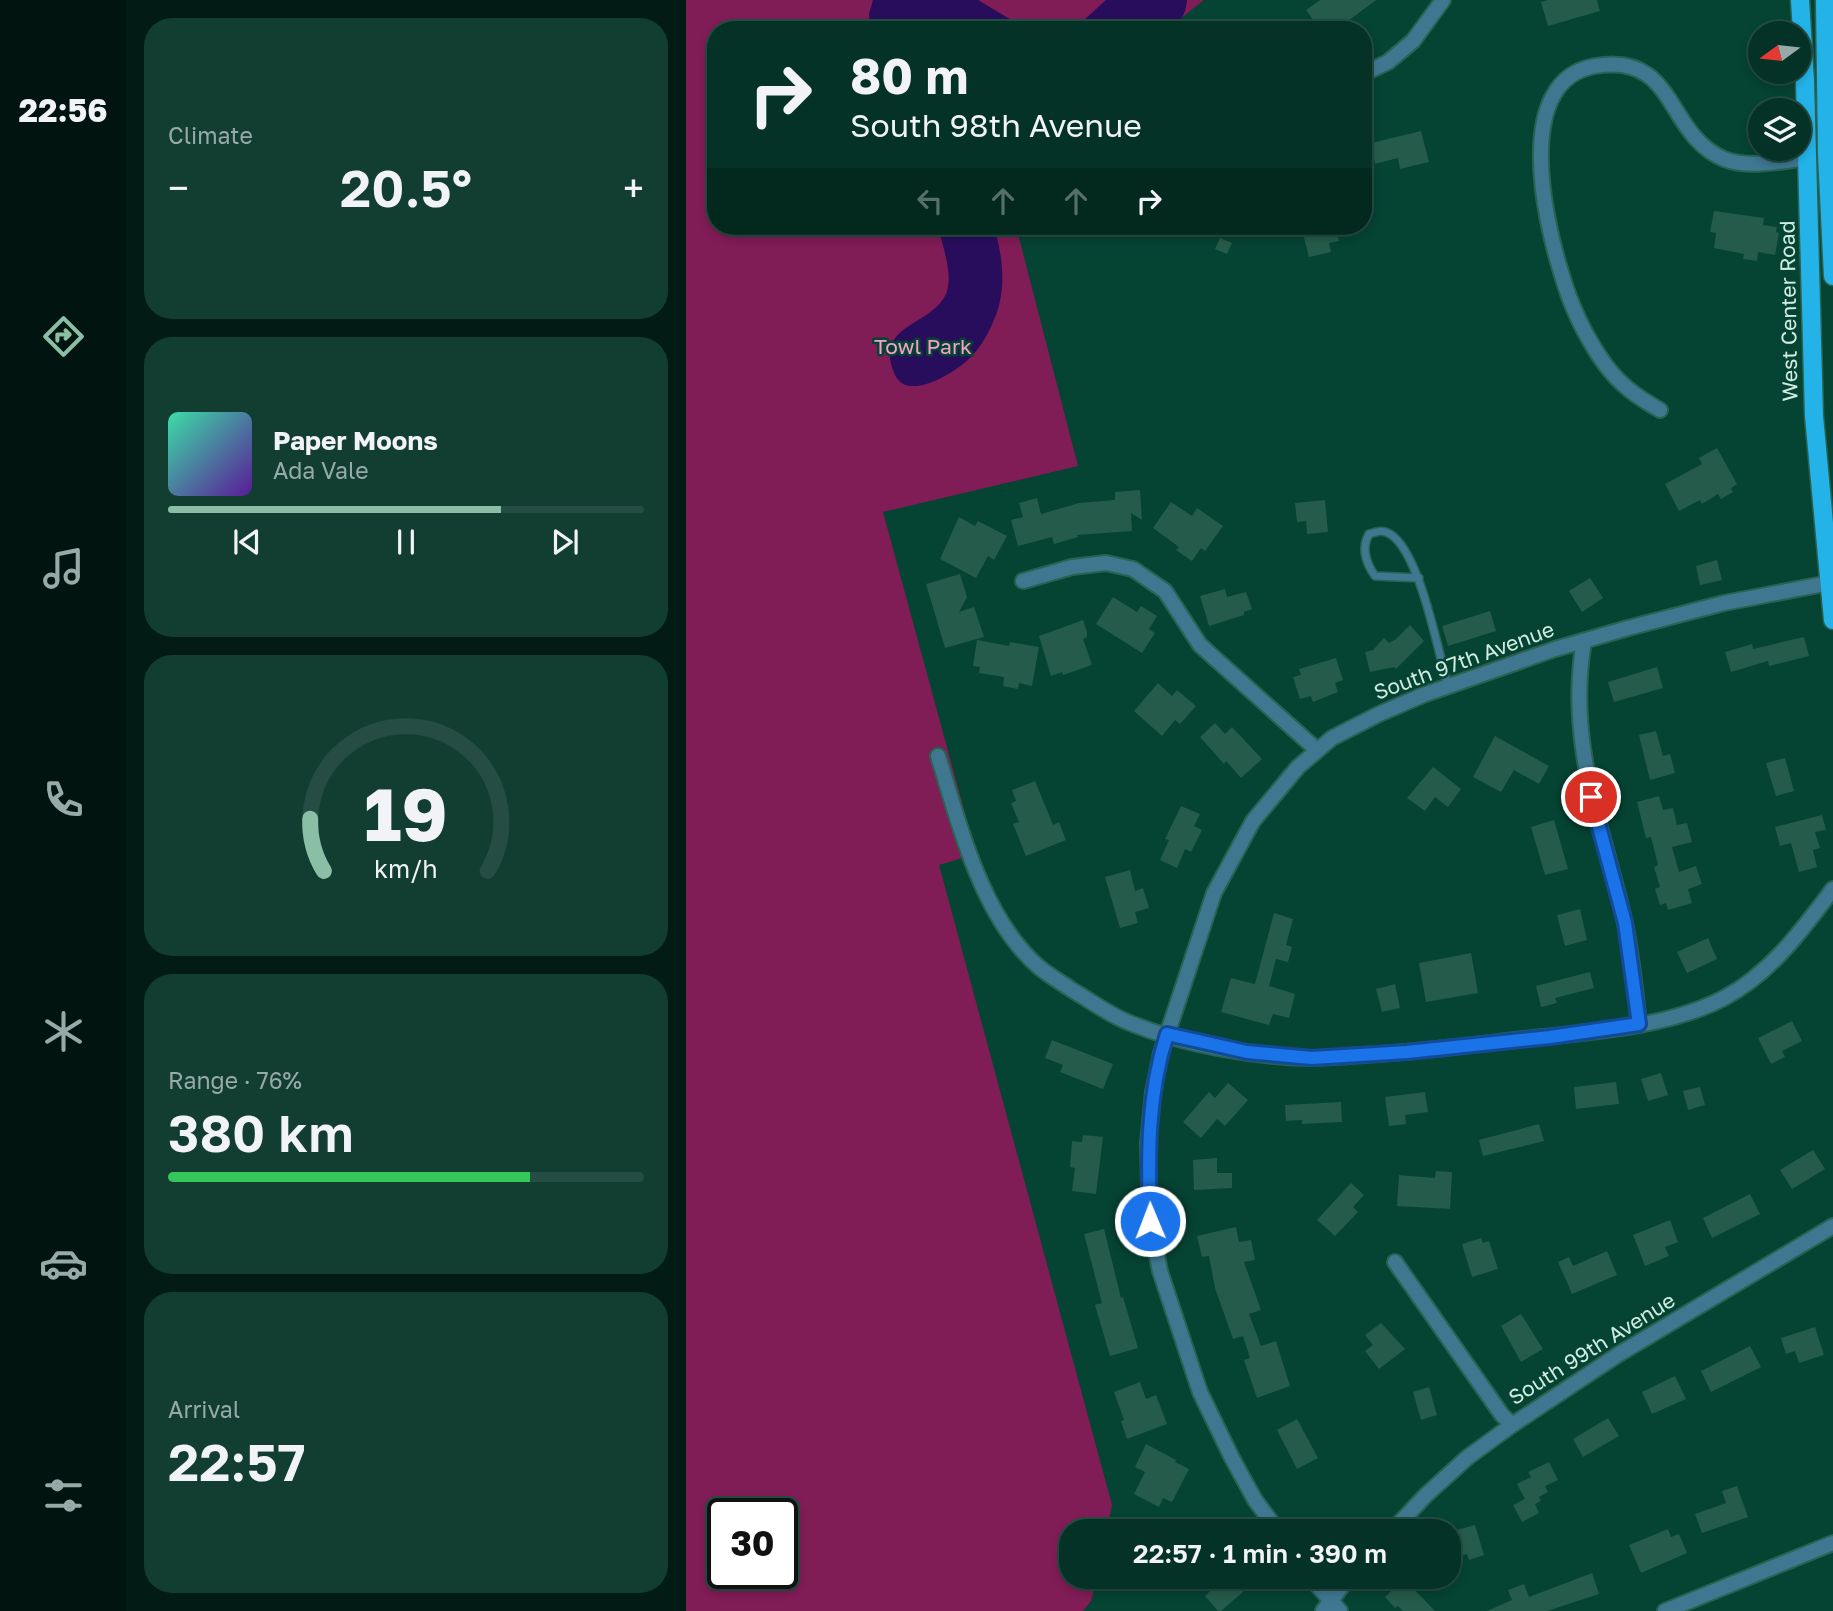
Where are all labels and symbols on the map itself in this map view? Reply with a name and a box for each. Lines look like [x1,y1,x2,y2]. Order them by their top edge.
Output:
north arrow [1748,21,1811,84]
street label: West Center Road [1773,220,1803,402]
park label: Towl Park [874,333,972,359]
street label: South 97th Avenue [1370,615,1557,705]
pin [1561,767,1621,827]
position arrow [1113,1184,1187,1258]
street label: South 99th Avenue [1503,1286,1680,1410]
speed limit sign: 30 [707,1498,798,1589]

